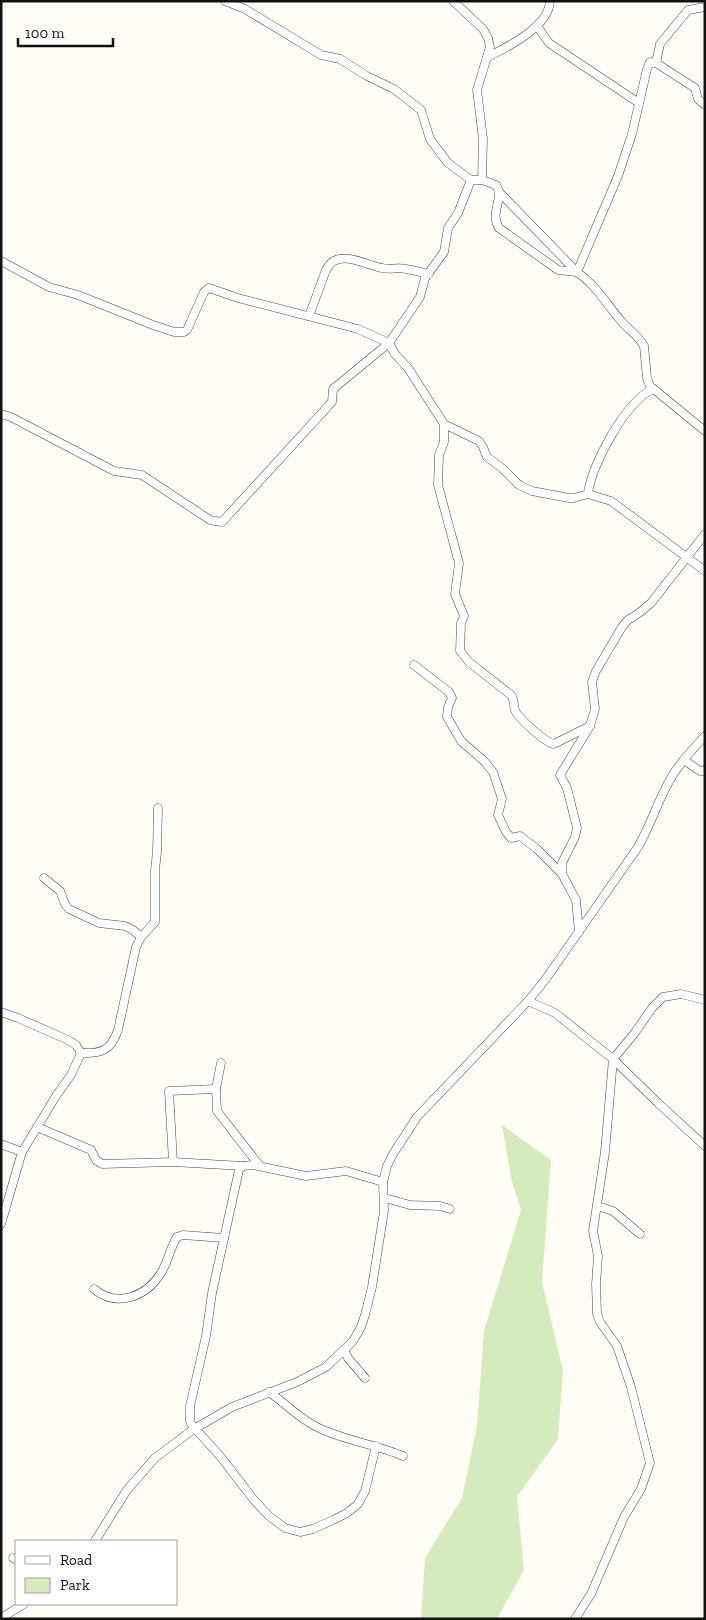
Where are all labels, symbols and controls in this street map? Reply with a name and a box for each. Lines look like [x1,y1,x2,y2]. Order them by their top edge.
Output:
scale bar [18,15,112,47]
text: 100 m [25,24,64,42]
legend [15,1540,178,1605]
text: Road [60,1551,93,1569]
text: Park [60,1576,90,1594]

